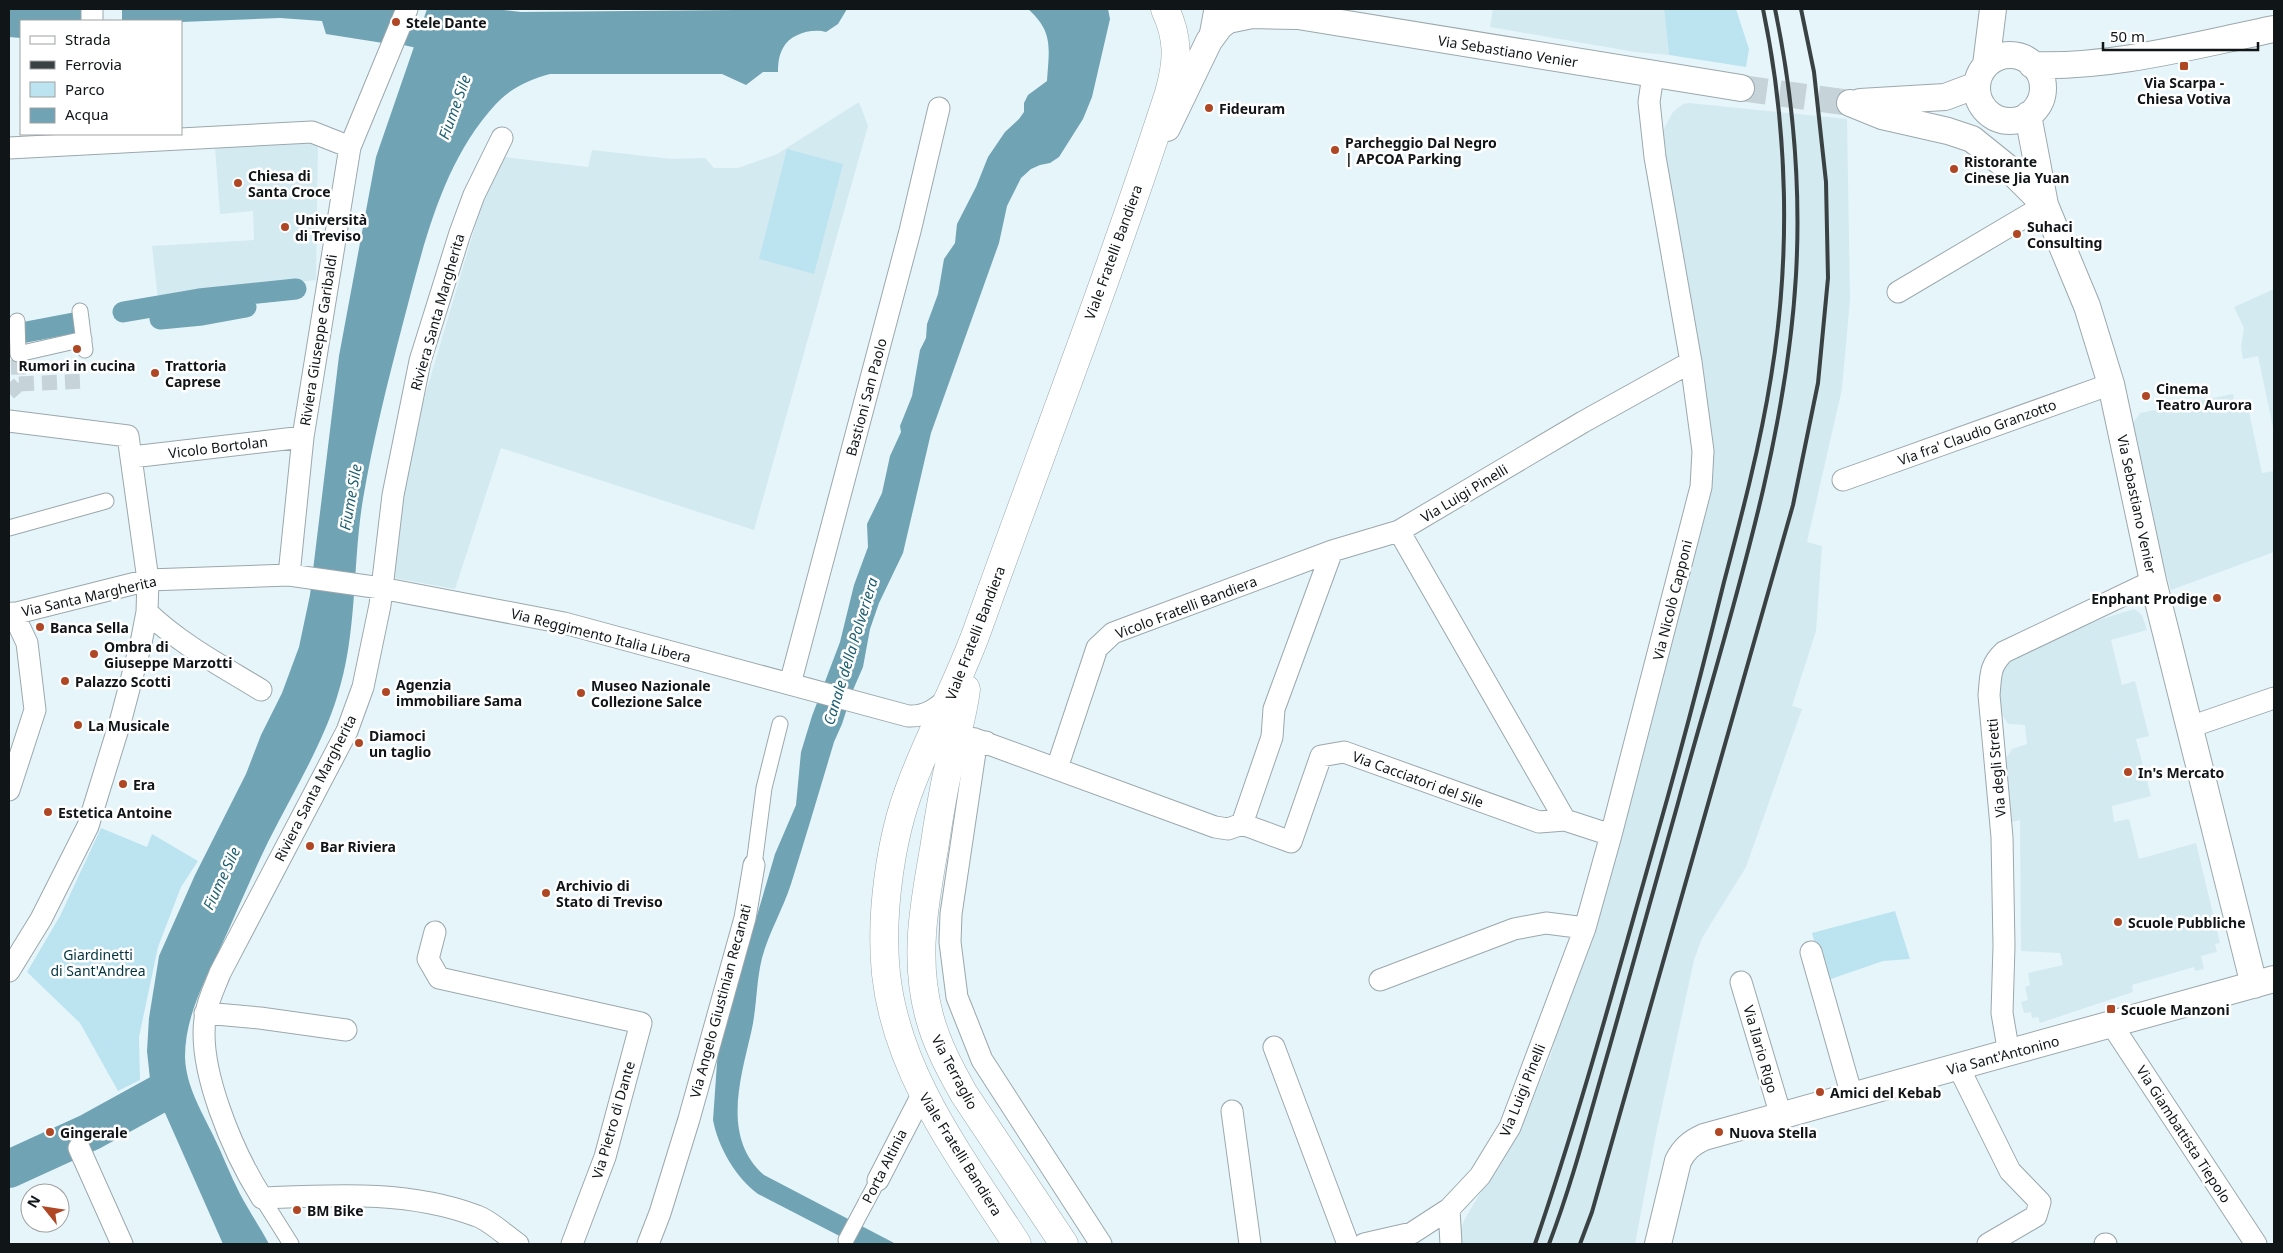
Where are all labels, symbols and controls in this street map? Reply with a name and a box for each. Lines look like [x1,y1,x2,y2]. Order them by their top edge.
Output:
place label: Stele Dante [406,13,487,32]
marker: Stele Dante [390,16,402,28]
legend [20,20,182,135]
scale bar [2103,20,2258,52]
text: 50 m [2110,26,2145,46]
text: Strada [65,29,111,49]
street label: Via Sebastiano Venier [1437,31,1580,71]
text: Ferrovia [65,54,122,74]
marker: Via Scarpa - Chiesa Votiva [2178,60,2190,72]
water label: Fiume Sile [433,72,475,142]
place label: Via Scarpa - Chiesa Votiva [2137,73,2231,108]
text: Parco [65,79,105,99]
place label: Fideuram [1219,99,1285,118]
marker: Fideuram [1203,102,1215,114]
text: Acqua [65,104,109,124]
place label: Parcheggio Dal Negro | APCOA Parking [1345,133,1497,168]
marker: Parcheggio Dal Negro | APCOA Parking [1329,144,1341,156]
place label: Ristorante Cinese Jia Yuan [1964,152,2069,187]
marker: Ristorante Cinese Jia Yuan [1948,163,1960,175]
place label: Chiesa di Santa Croce [248,166,331,201]
marker: Chiesa di Santa Croce [232,177,244,189]
street label: Viale Fratelli Bandiera [1080,182,1146,322]
place label: Università di Treviso [295,210,367,245]
place label: Suhaci Consulting [2027,217,2102,252]
marker: Università di Treviso [279,221,291,233]
marker: Suhaci Consulting [2011,228,2023,240]
street label: Riviera Santa Margherita [405,231,469,393]
street label: Riviera Giuseppe Garibaldi [295,253,341,427]
street label: Bastioni San Paolo [841,336,891,458]
marker: Rumori in cucina [71,343,83,355]
place label: Rumori in cucina [19,356,135,375]
place label: Trattoria Caprese [165,356,226,391]
marker: Trattoria Caprese [149,367,161,379]
place label: Cinema Teatro Aurora [2156,379,2252,414]
marker: Cinema Teatro Aurora [2140,390,2152,402]
street label: Via fra' Claudio Granzotto [1895,394,2059,470]
street label: Vicolo Bortolan [167,431,269,463]
street label: Via Sebastiano Venier [2113,433,2161,575]
street label: Via Luigi Pinelli [1417,460,1511,526]
water label: Fiume Sile [334,462,366,532]
street label: Via Nicolò Capponi [1648,538,1696,662]
street label: Viale Fratelli Bandiera [941,563,1009,703]
street label: Via Santa Margherita [20,571,158,621]
street label: Vicolo Fratelli Bandiera [1113,571,1259,643]
water label: Canale della Polveriera [818,574,882,727]
place label: Enphant Prodige [2091,589,2207,608]
marker: Enphant Prodige [2211,592,2223,604]
street label: Via Reggimento Italia Libera [509,603,693,667]
place label: Banca Sella [50,618,129,637]
marker: Banca Sella [34,621,46,633]
place label: Ombra di Giuseppe Marzotti [104,637,232,672]
marker: Ombra di Giuseppe Marzotti [88,648,100,660]
place label: Palazzo Scotti [75,672,171,691]
marker: Palazzo Scotti [59,675,71,687]
place label: Agenzia immobiliare Sama [396,675,522,710]
place label: Museo Nazionale Collezione Salce [591,676,711,711]
marker: Agenzia immobiliare Sama [380,686,392,698]
marker: Museo Nazionale Collezione Salce [575,687,587,699]
street label: Riviera Santa Margherita [270,711,360,865]
place label: La Musicale [88,716,170,735]
street label: Via degli Stretti [1982,718,2010,818]
marker: La Musicale [72,719,84,731]
place label: Diamoci un taglio [369,726,432,761]
marker: Diamoci un taglio [353,737,365,749]
street label: Via Cacciatori del Sile [1350,746,1486,812]
place label: In's Mercato [2138,763,2225,782]
marker: In's Mercato [2122,766,2134,778]
place label: Era [133,775,155,794]
marker: Era [117,778,129,790]
place label: Estetica Antoine [58,803,172,822]
marker: Estetica Antoine [42,806,54,818]
place label: Bar Riviera [320,837,396,856]
marker: Bar Riviera [304,840,316,852]
water label: Fiume Sile [198,843,244,913]
place label: Archivio di Stato di Treviso [556,876,663,911]
marker: Archivio di Stato di Treviso [540,887,552,899]
street label: Via Angelo Giustinian Recanati [685,902,755,1100]
place label: Scuole Pubbliche [2128,913,2246,932]
marker: Scuole Pubbliche [2112,916,2124,928]
park label: Giardinetti di Sant'Andrea [50,945,146,980]
place label: Scuole Manzoni [2121,1000,2230,1019]
street label: Via Ilario Rigo [1739,1003,1783,1095]
marker: Scuole Manzoni [2105,1003,2117,1015]
street label: Via Terraglio [927,1031,983,1113]
street label: Via Sant'Antonino [1945,1031,2061,1079]
street label: Via Luigi Pinelli [1495,1041,1549,1139]
street label: Via Pietro di Dante [587,1059,639,1181]
street label: Via Giambattista Tiepolo [2132,1062,2236,1206]
place label: Amici del Kebab [1830,1083,1941,1102]
marker: Amici del Kebab [1814,1086,1826,1098]
street label: Viale Fratelli Bandiera [915,1089,1007,1219]
place label: Gingerale [60,1123,128,1142]
place label: Nuova Stella [1729,1123,1817,1142]
marker: Gingerale [44,1126,56,1138]
street label: Porta Altinia [857,1126,911,1206]
marker: Nuova Stella [1713,1126,1725,1138]
north arrow [20,1183,70,1233]
text: N [22,1192,44,1211]
place label: BM Bike [307,1201,364,1220]
marker: BM Bike [291,1204,303,1216]

